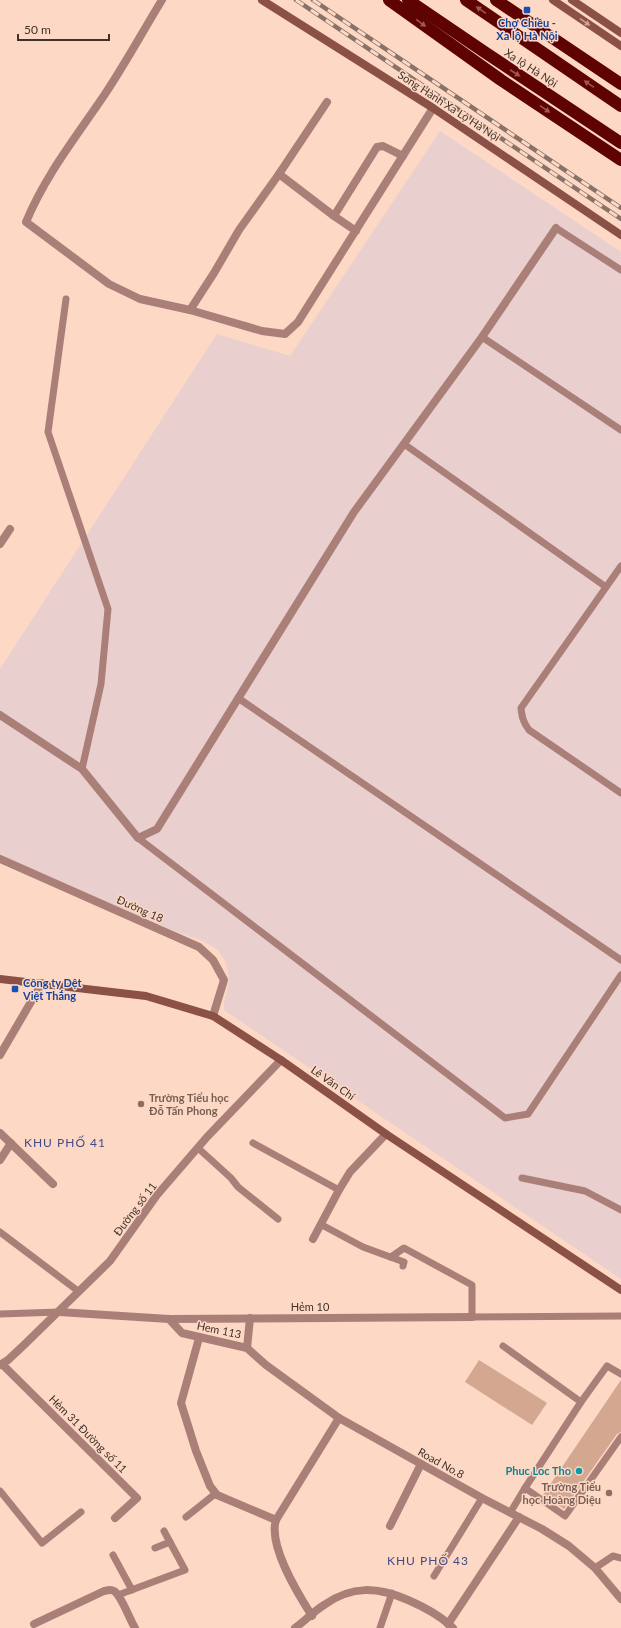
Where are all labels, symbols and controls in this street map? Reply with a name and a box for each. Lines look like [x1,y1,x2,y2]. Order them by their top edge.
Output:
marker: Chợ Chiều - Xa lộ Hà Nội [522,5,532,15]
one-way arrow [476,6,487,14]
scale bar [18,16,109,42]
place label: Chợ Chiều - Xa lộ Hà Nội [496,16,558,42]
one-way arrow [580,18,591,26]
one-way arrow [415,19,426,27]
text: 50 m [24,22,51,37]
street label: Xa lộ Hà Nội [502,46,561,90]
street label: Song Hành Xa Lộ Hà Nội [396,68,503,144]
one-way arrow [510,69,520,77]
one-way arrow [584,80,594,88]
one-way arrow [540,105,550,113]
street label: Đường 18 [115,893,165,925]
place label: Công ty Dệt Việt Thắng [22,976,83,1002]
marker: Công ty Dệt Việt Thắng [10,984,20,994]
street label: Lê Văn Chí [309,1063,358,1103]
place label: Trường Tiểu học Đỗ Tấn Phong [149,1091,230,1117]
marker: Trường Tiểu học Đỗ Tấn Phong [136,1099,146,1109]
district label: KHU PHỐ 41 [24,1135,106,1150]
street label: Đường số 11 [110,1180,159,1238]
street label: Hẻm 10 [291,1300,330,1313]
street label: Hem 113 [196,1318,242,1341]
street label: Hẻm 31 Đường số 11 [47,1392,130,1475]
street label: Road No.8 [416,1445,467,1481]
place label: Phuc Loc Tho [505,1464,571,1477]
marker: Phuc Loc Tho [574,1466,584,1476]
place label: Trường Tiểu học Hoàng Diệu [522,1480,601,1506]
marker: Trường Tiểu học Hoàng Diệu [604,1488,614,1498]
district label: KHU PHỐ 43 [387,1553,469,1568]

